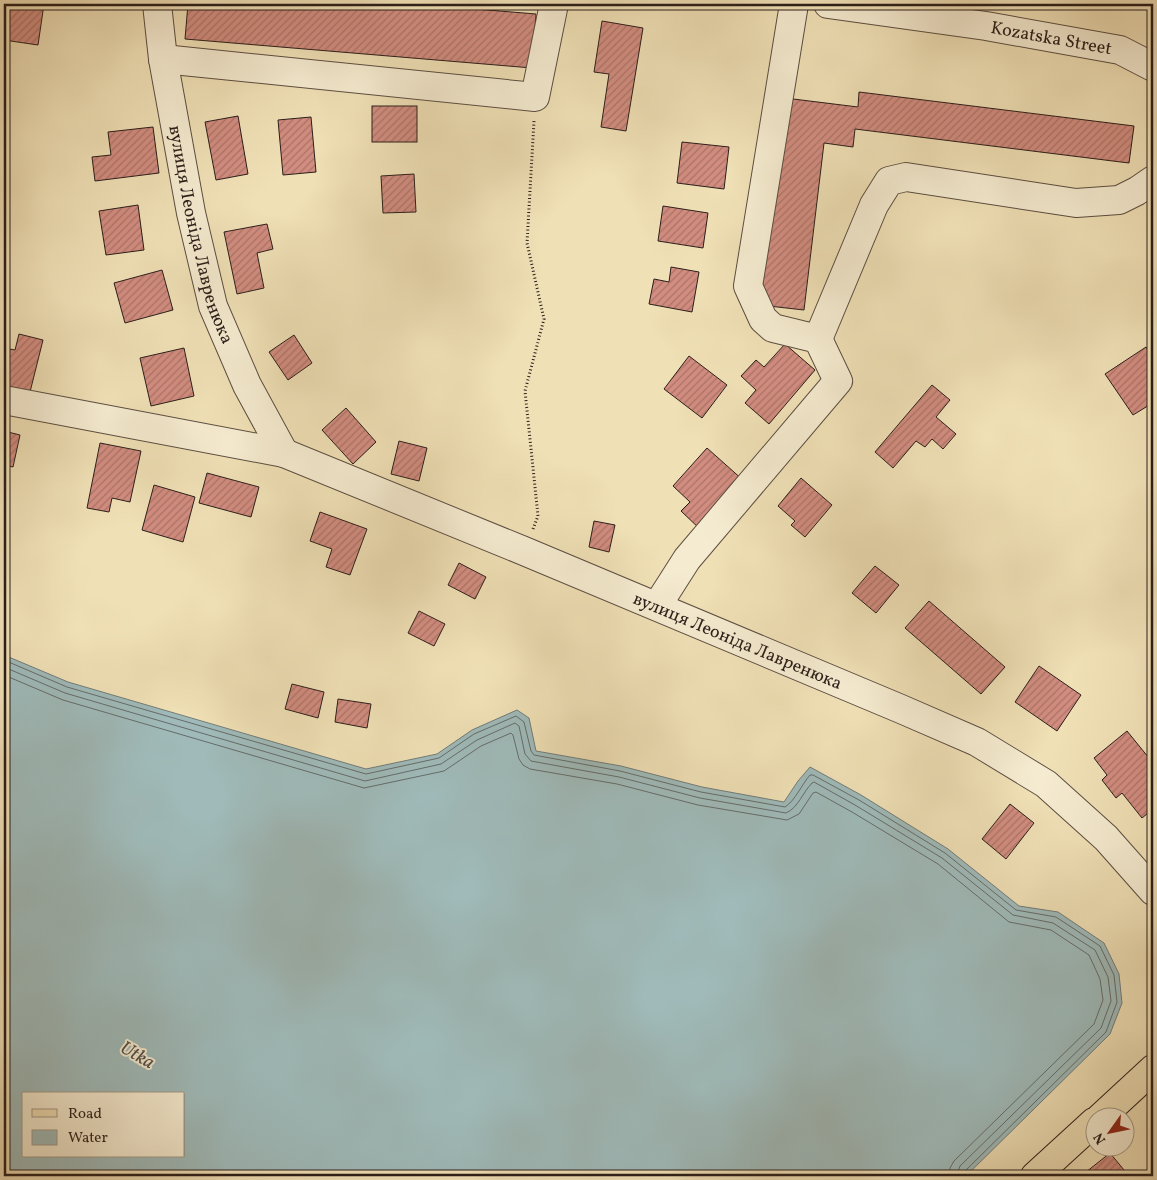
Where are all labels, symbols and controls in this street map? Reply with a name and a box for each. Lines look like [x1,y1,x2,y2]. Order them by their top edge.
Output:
street label: Kozatska Street [989,16,1114,62]
street label: вулиця Леоніда Лавренюка [161,123,239,348]
street label: вулиця Леоніда Лавренюка [629,587,846,697]
water label: Utka [115,1035,159,1076]
legend [22,1092,185,1158]
text: Road [68,1104,102,1125]
north arrow [1084,1108,1134,1158]
text: Water [68,1128,108,1149]
text: N [1090,1129,1111,1148]

